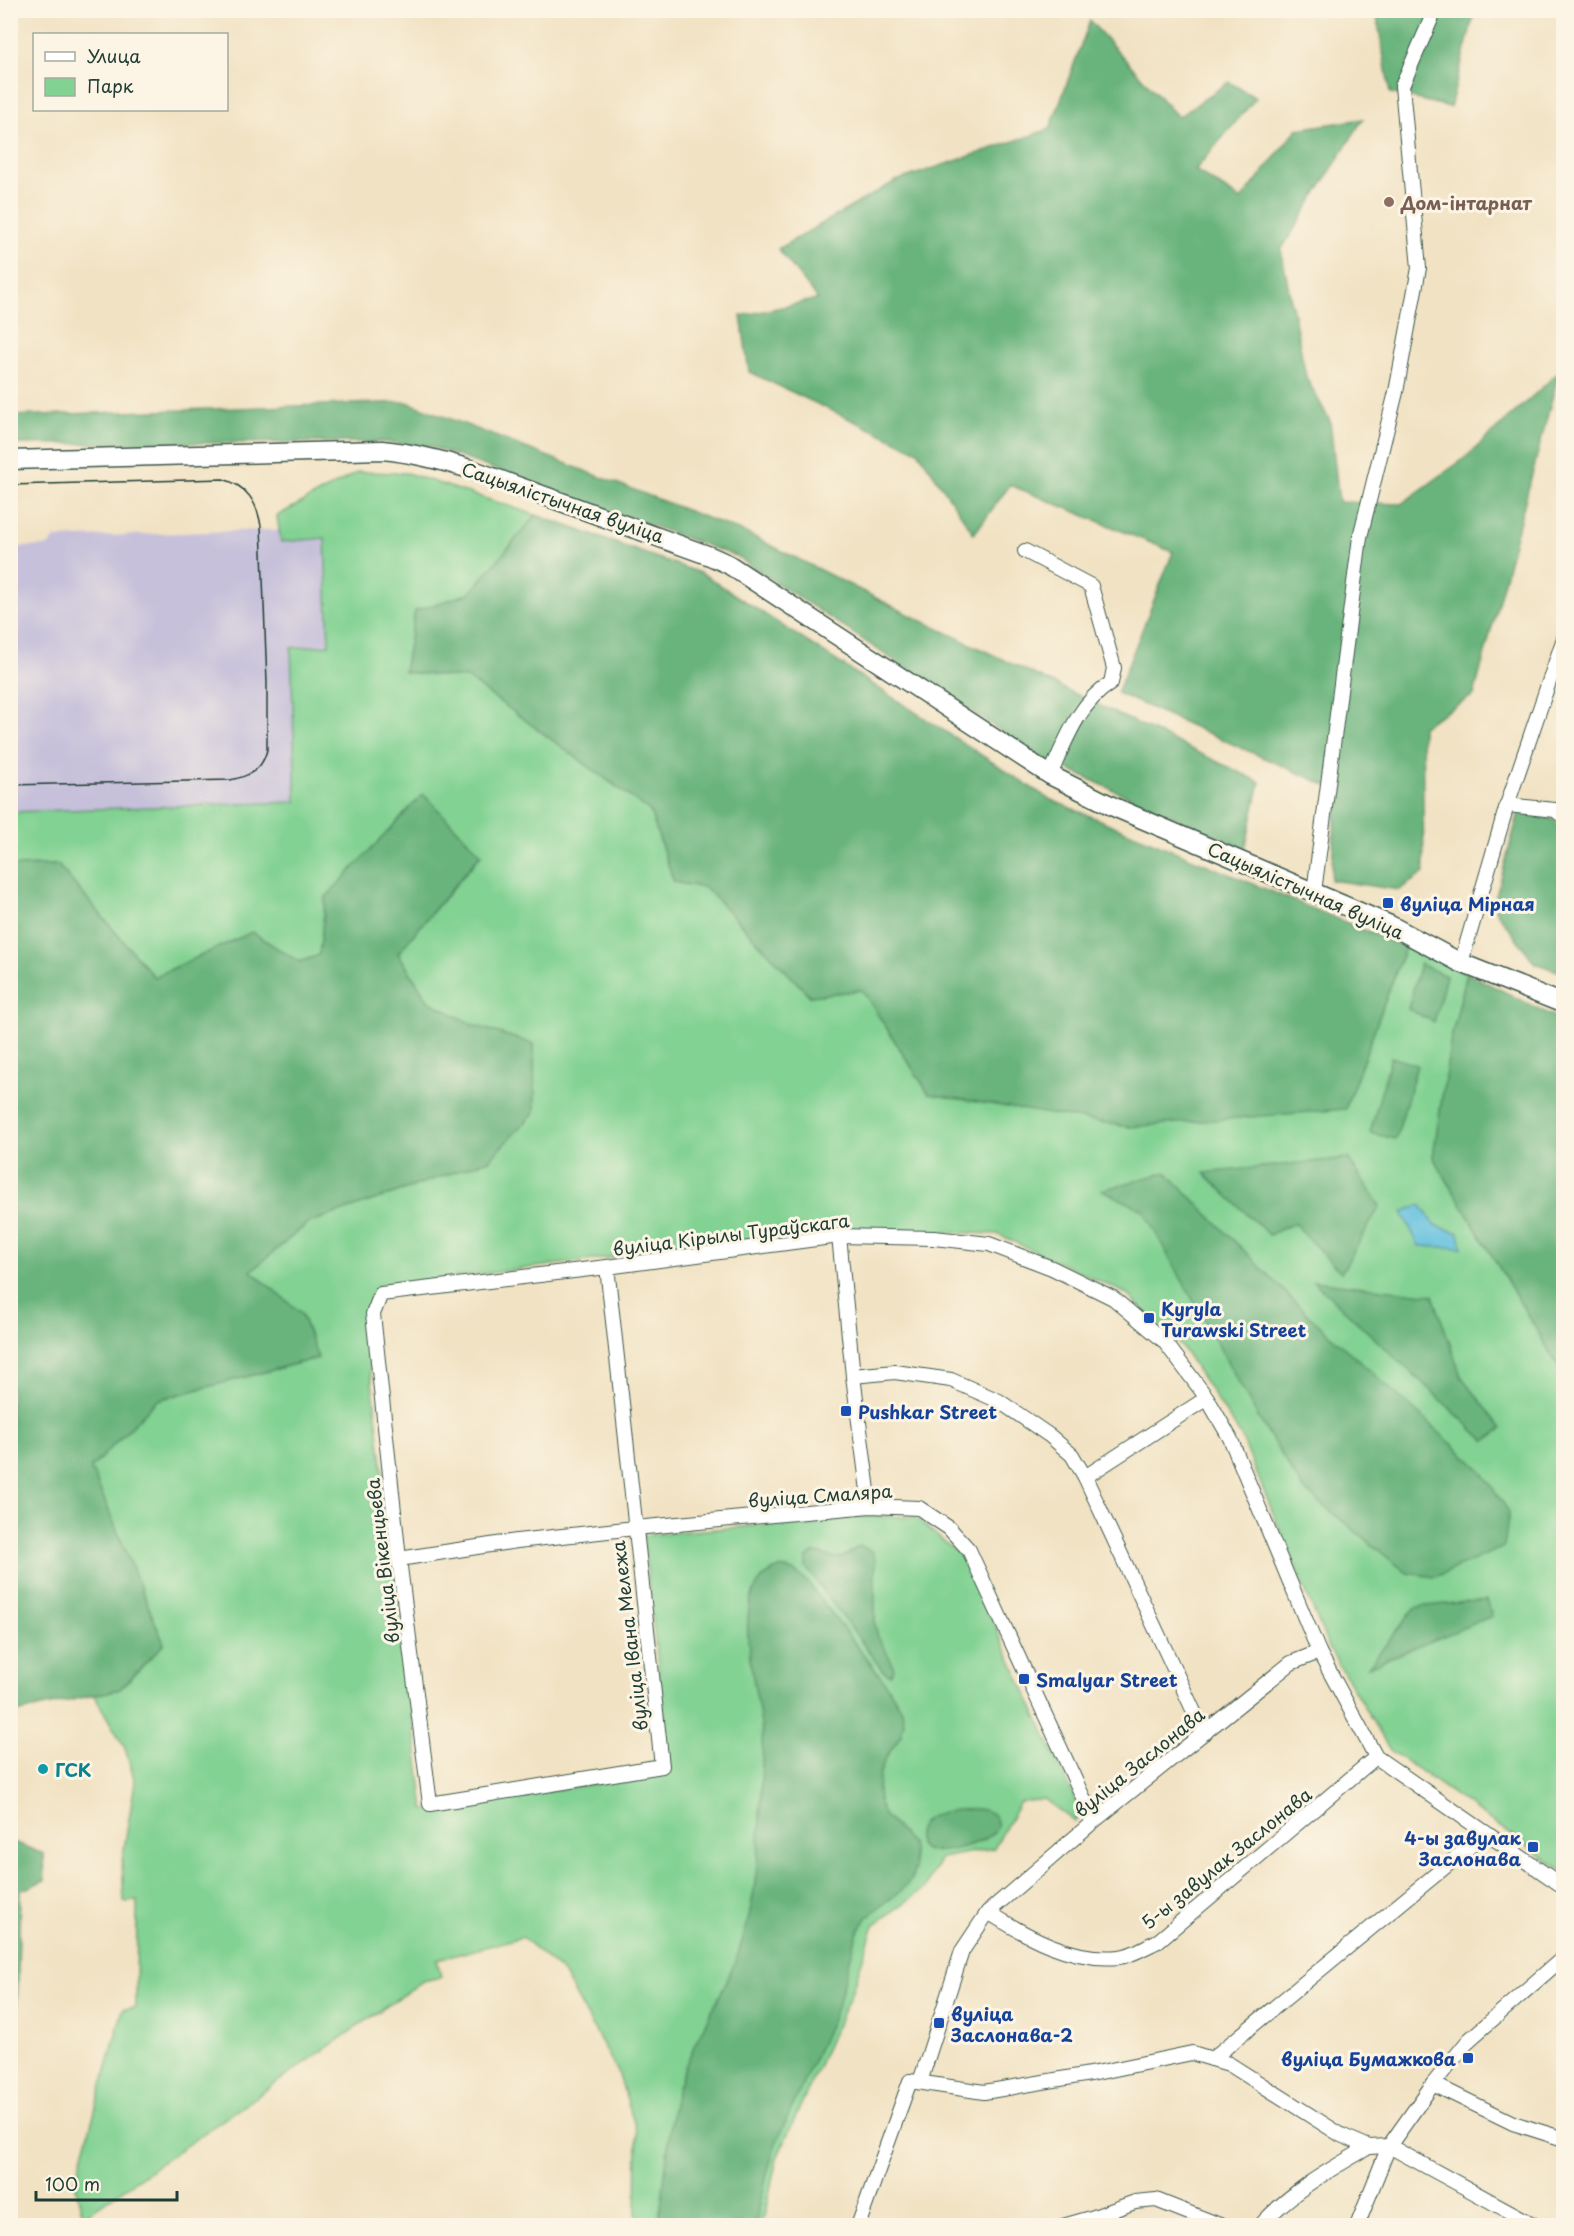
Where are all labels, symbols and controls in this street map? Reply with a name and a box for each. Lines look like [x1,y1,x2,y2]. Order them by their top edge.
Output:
legend [33,33,228,111]
text: Улица [87,42,141,69]
text: Парк [87,72,134,99]
place label: Дом-інтарнат [1400,189,1532,216]
marker: Дом-інтарнат [1382,195,1396,209]
street label: Сацыялістычная вуліца [458,455,668,549]
street label: Сацыялістычная вуліца [1204,835,1408,945]
place label: вуліца Мірная [1400,890,1535,917]
marker: вуліца Мірная [1381,896,1395,910]
street label: вуліца Кірылы Тураўскага [611,1206,851,1262]
place label: Kyryla Turawski Street [1161,1295,1307,1343]
marker: Kyryla Turawski Street [1142,1311,1156,1325]
place label: Pushkar Street [858,1398,997,1425]
marker: Pushkar Street [839,1404,853,1418]
street label: вуліца Вікенцьева [358,1476,406,1645]
street label: вуліца Смаляра [747,1476,894,1514]
street label: вуліца Івана Мележа [604,1539,654,1733]
place label: Smalyar Street [1036,1666,1178,1693]
marker: Smalyar Street [1017,1672,1031,1686]
street label: вуліца Заслонава [1068,1700,1211,1823]
place label: ГСК [55,1756,92,1783]
marker: ГСК [36,1762,50,1776]
street label: 5-ы завулак Заслонава [1135,1780,1317,1935]
place label: 4-ы завулак Заслонава [1404,1824,1522,1872]
marker: 4-ы завулак Заслонава [1526,1840,1540,1854]
place label: вуліца Заслонава-2 [950,2000,1073,2048]
marker: вуліца Заслонава-2 [932,2016,946,2030]
place label: вуліца Бумажкова [1281,2045,1456,2072]
marker: вуліца Бумажкова [1461,2051,1475,2065]
scale bar [36,2164,177,2202]
text: 100 m [45,2170,100,2197]

